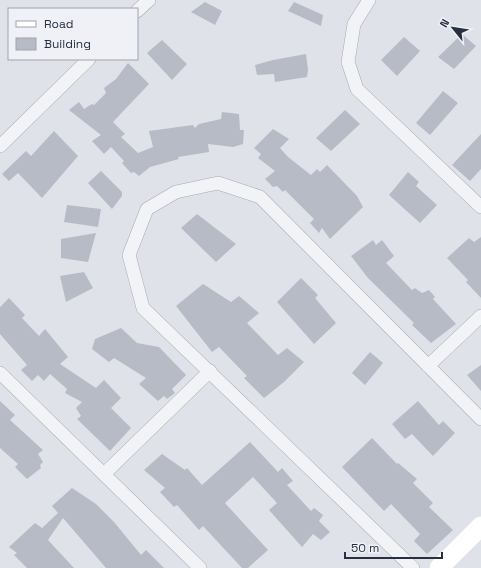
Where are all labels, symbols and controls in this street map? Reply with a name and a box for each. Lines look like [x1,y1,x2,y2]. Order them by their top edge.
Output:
legend [8,8,138,60]
north arrow [433,8,473,48]
text: Road [44,16,73,32]
text: N [436,16,452,30]
text: Building [44,36,91,52]
scale bar [345,534,442,560]
text: 50 m [351,540,379,556]

